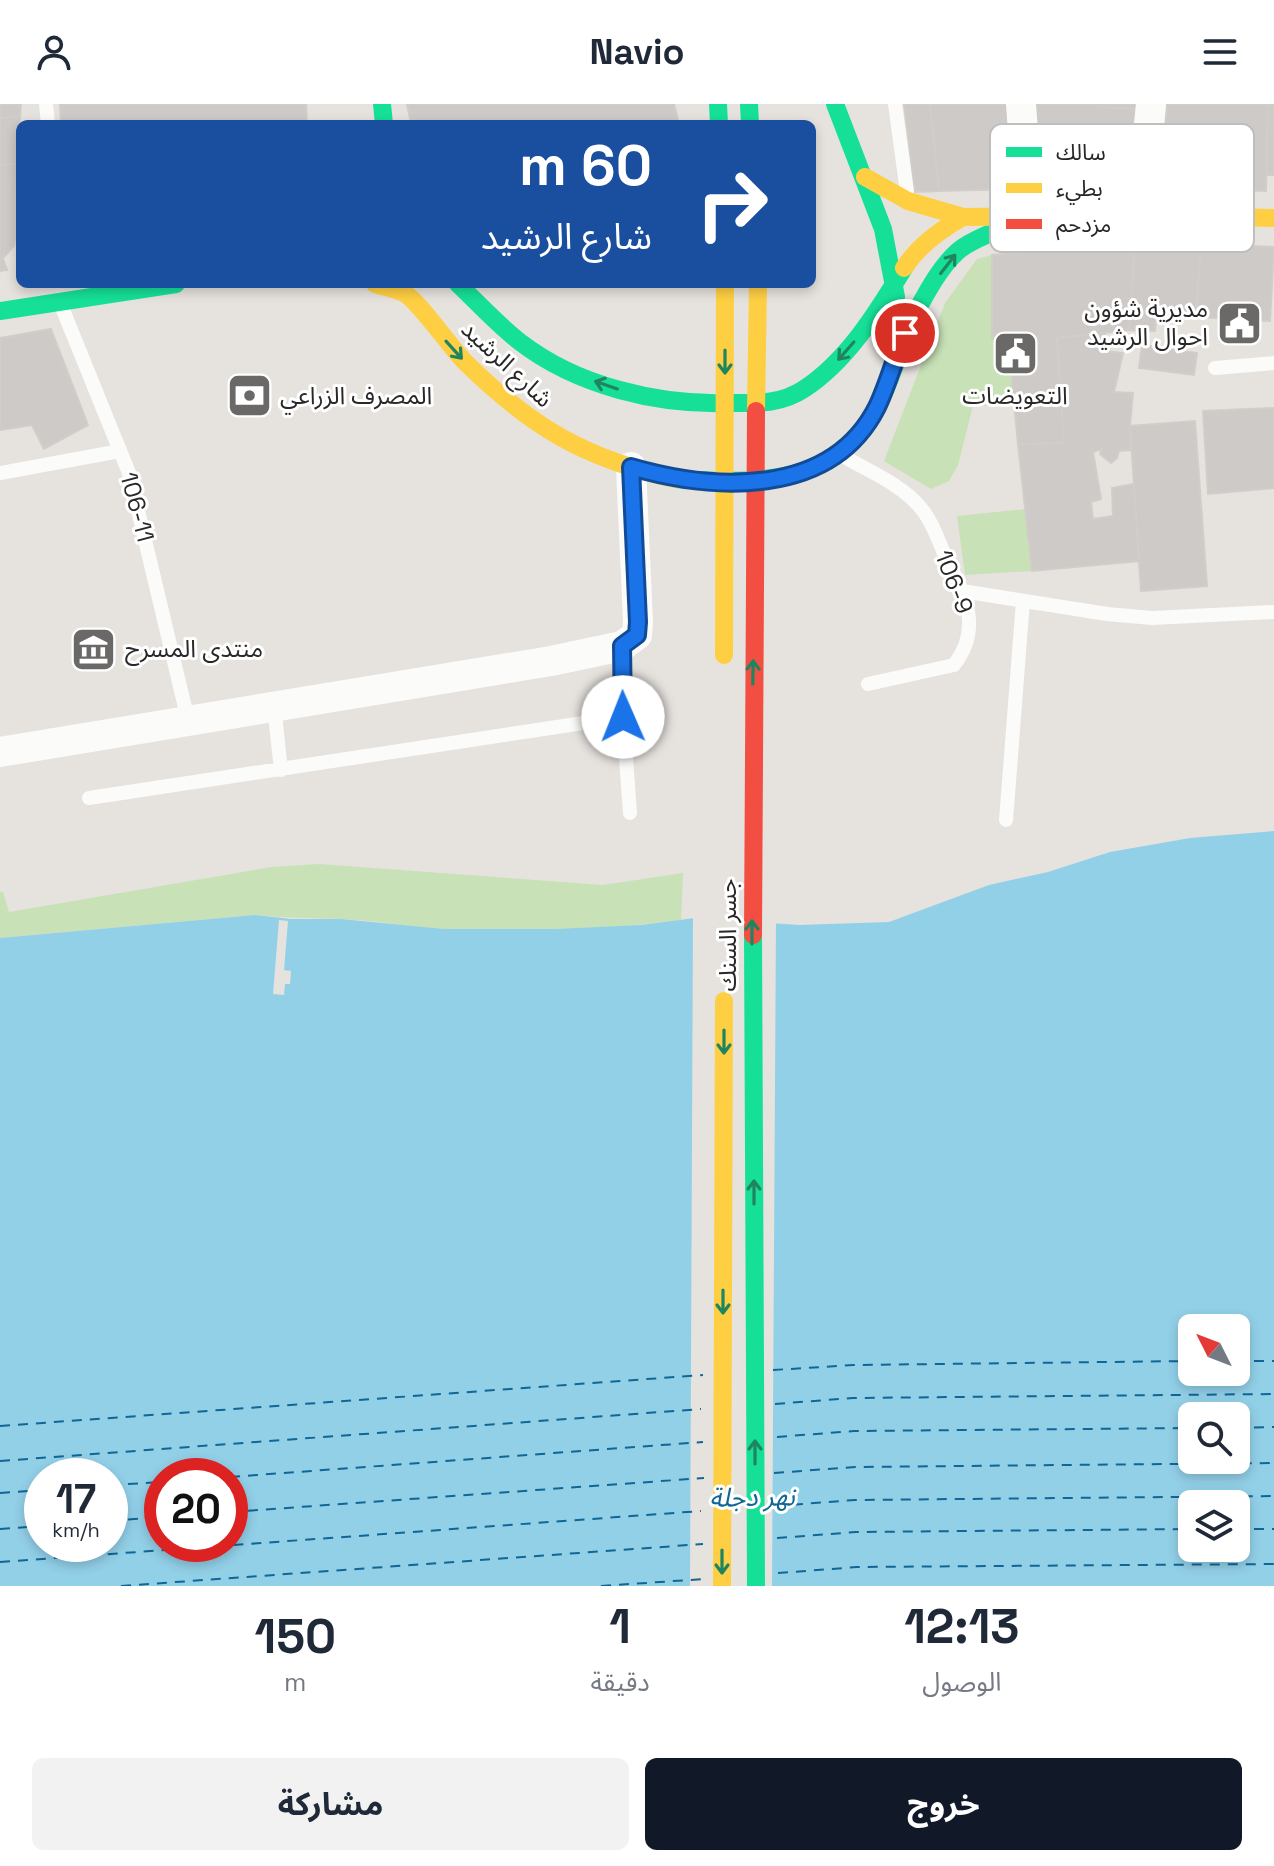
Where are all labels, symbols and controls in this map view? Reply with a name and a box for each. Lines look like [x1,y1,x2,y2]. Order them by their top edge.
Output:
text: Navio [589,29,685,75]
icon: person [32,30,76,74]
icon: menu [1198,30,1242,74]
legend [990,124,1254,252]
text: 60 m [519,130,652,201]
text: سالك [1056,138,1106,166]
icon: right [680,152,784,256]
text: بطيء [1056,174,1103,205]
text: مزدحم [1056,210,1111,241]
text: شارع الرشيد [481,214,652,260]
one-way arrow [939,254,956,275]
place label: مديرية شؤون احوال الرشيد [1084,293,1208,352]
pin [871,299,939,367]
public building icon: مديرية شؤون احوال الرشيد [1215,299,1263,347]
icon: arrive [883,311,927,355]
street label: شارع الرشيد [454,313,560,415]
public building icon: التعويضات [991,330,1039,378]
one-way arrow [444,339,462,359]
one-way arrow [837,340,855,360]
one-way arrow [717,348,733,375]
bank icon: المصرف الزراعي [225,372,273,420]
one-way arrow [594,377,619,392]
place label: المصرف الزراعي [280,380,432,415]
place label: التعويضات [962,380,1068,411]
street label: 106-11 [113,469,162,545]
street label: 106-9 [928,546,981,618]
museum icon: منتدى المسرح [70,625,118,673]
place label: منتدى المسرح [125,633,263,666]
one-way arrow [745,659,761,686]
position arrow [581,675,665,759]
street label: جسر السنك [712,879,743,991]
one-way arrow [744,919,760,946]
one-way arrow [716,1028,732,1055]
one-way arrow [746,1179,762,1206]
one-way arrow [715,1288,731,1315]
north arrow [1178,1314,1250,1386]
map controls [1178,1314,1250,1562]
button: search [1178,1402,1250,1474]
one-way arrow [747,1439,763,1466]
speed limit sign: 20 [144,1458,248,1562]
text: 17 [56,1474,96,1525]
water label: نهر دجلة [709,1479,797,1515]
button: layers [1178,1490,1250,1562]
text: km/h [52,1517,100,1543]
one-way arrow [714,1548,730,1575]
text: 1 [609,1596,631,1657]
text: 12:13 [904,1596,1020,1657]
text: 150 [254,1606,336,1667]
text: m [284,1665,306,1699]
text: دقيقة [590,1665,650,1699]
text: الوصول [922,1665,1001,1699]
button: مشاركة [32,1758,629,1850]
button: خروج [645,1758,1242,1850]

